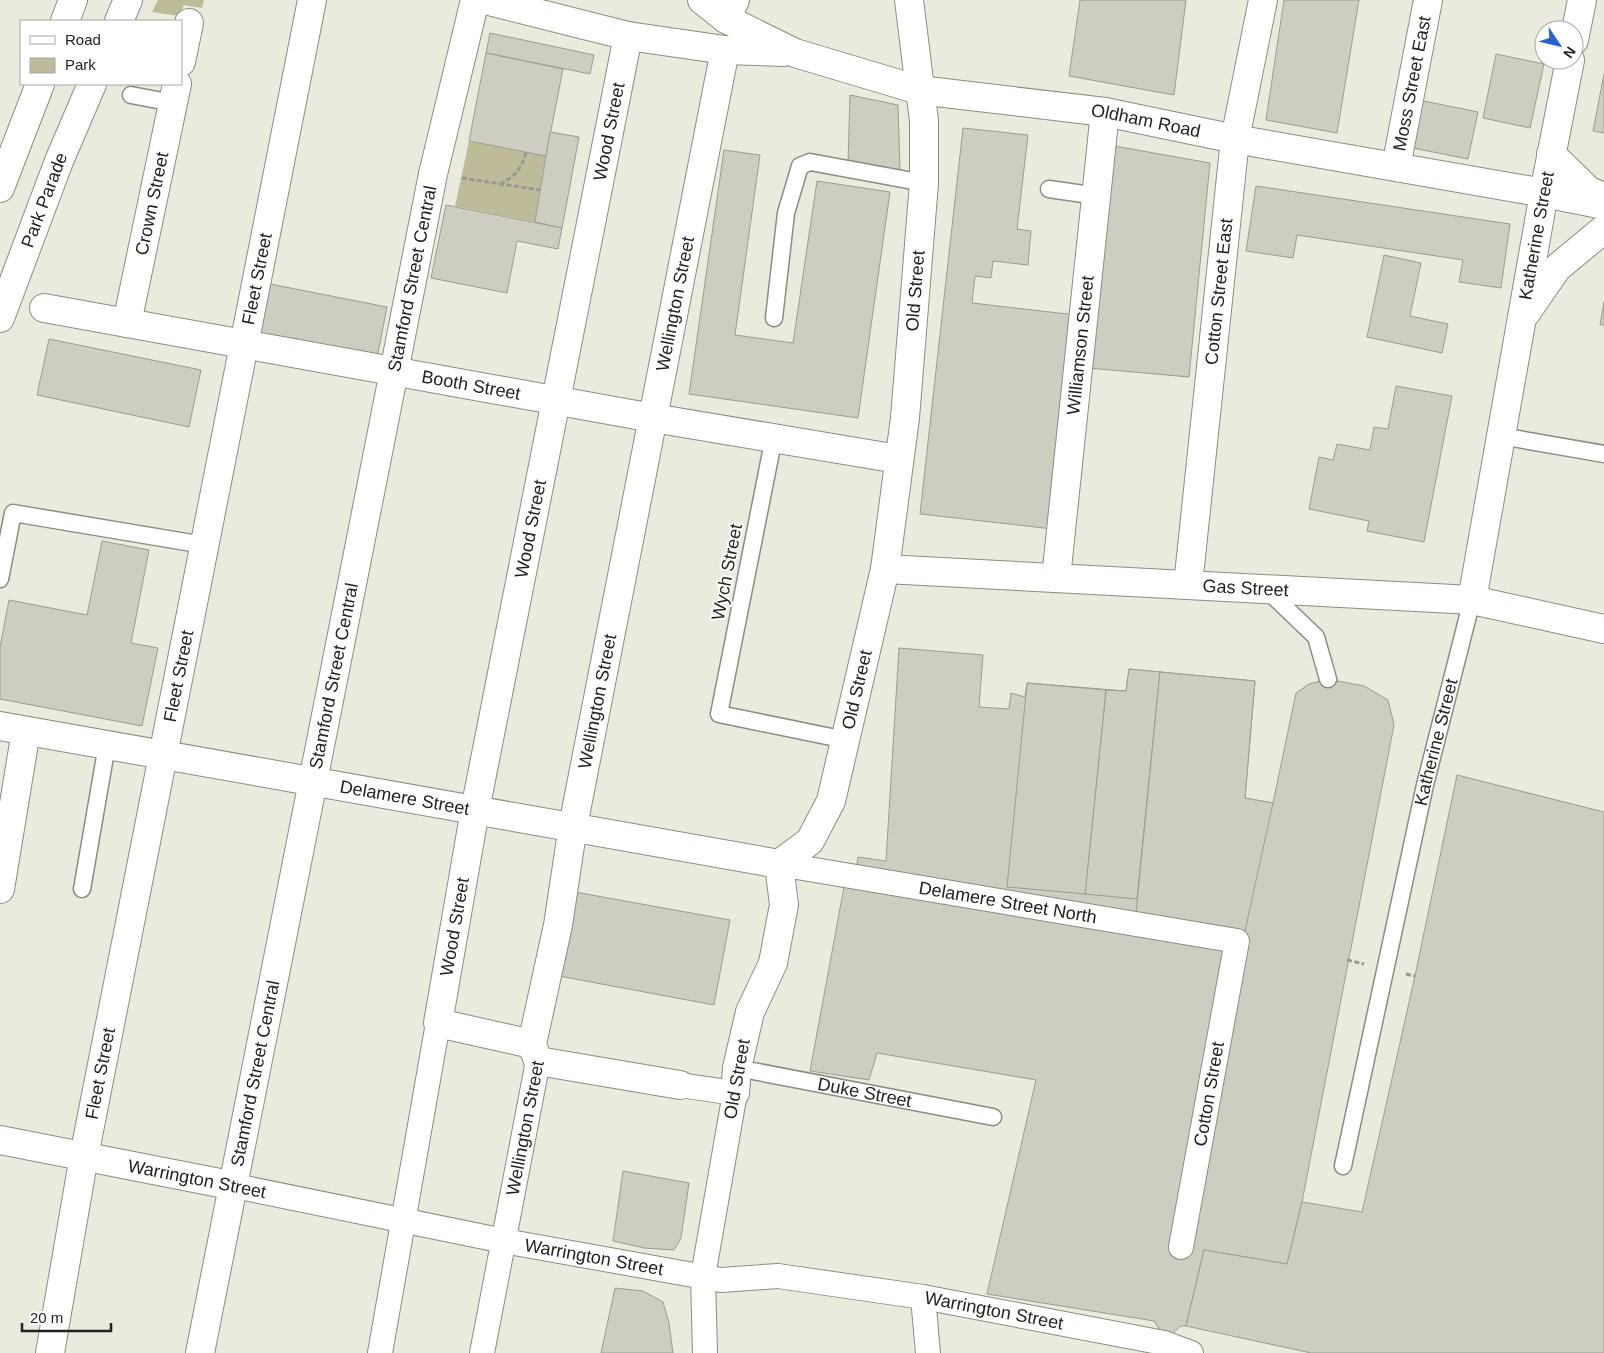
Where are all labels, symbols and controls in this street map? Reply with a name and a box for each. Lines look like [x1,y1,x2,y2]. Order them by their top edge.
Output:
street label: Moss Street East [1389,14,1435,153]
legend [20,20,182,85]
north arrow [1534,20,1584,70]
text: Road [65,31,101,48]
text: N [1560,44,1579,61]
text: Park [65,56,96,73]
street label: Wood Street [590,81,629,183]
street label: Oldham Road [1090,100,1202,142]
street label: Park Parade [17,149,71,250]
street label: Crown Street [131,150,173,257]
street label: Katherine Street [1515,170,1558,302]
street label: Stamford Street Central [384,184,440,374]
street label: Cotton Street East [1201,217,1237,366]
street label: Fleet Street [238,231,276,326]
street label: Wellington Street [652,235,698,373]
street label: Old Street [902,249,929,332]
street label: Williamson Street [1063,275,1098,416]
street label: Booth Street [420,366,522,404]
street label: Wood Street [511,478,550,580]
street label: Wych Street [708,522,746,622]
street label: Gas Street [1202,576,1289,600]
street label: Stamford Street Central [306,581,362,771]
street label: Fleet Street [160,629,197,724]
street label: Wellington Street [574,632,620,770]
street label: Old Street [838,648,876,732]
street label: Katherine Street [1411,677,1462,807]
street label: Delamere Street [338,776,471,819]
street label: Wood Street [436,876,473,978]
street label: Delamere Street North [917,878,1098,927]
street label: Stamford Street Central [227,979,283,1168]
street label: Fleet Street [81,1026,119,1121]
street label: Old Street [720,1037,754,1121]
street label: Cotton Street [1190,1040,1228,1148]
street label: Wellington Street [502,1059,548,1197]
street label: Duke Street [816,1074,913,1111]
street label: Warrington Street [126,1156,268,1202]
street label: Warrington Street [523,1235,665,1279]
street label: Warrington Street [923,1288,1065,1334]
scale bar [22,1300,111,1332]
text: 20 m [30,1309,63,1326]

